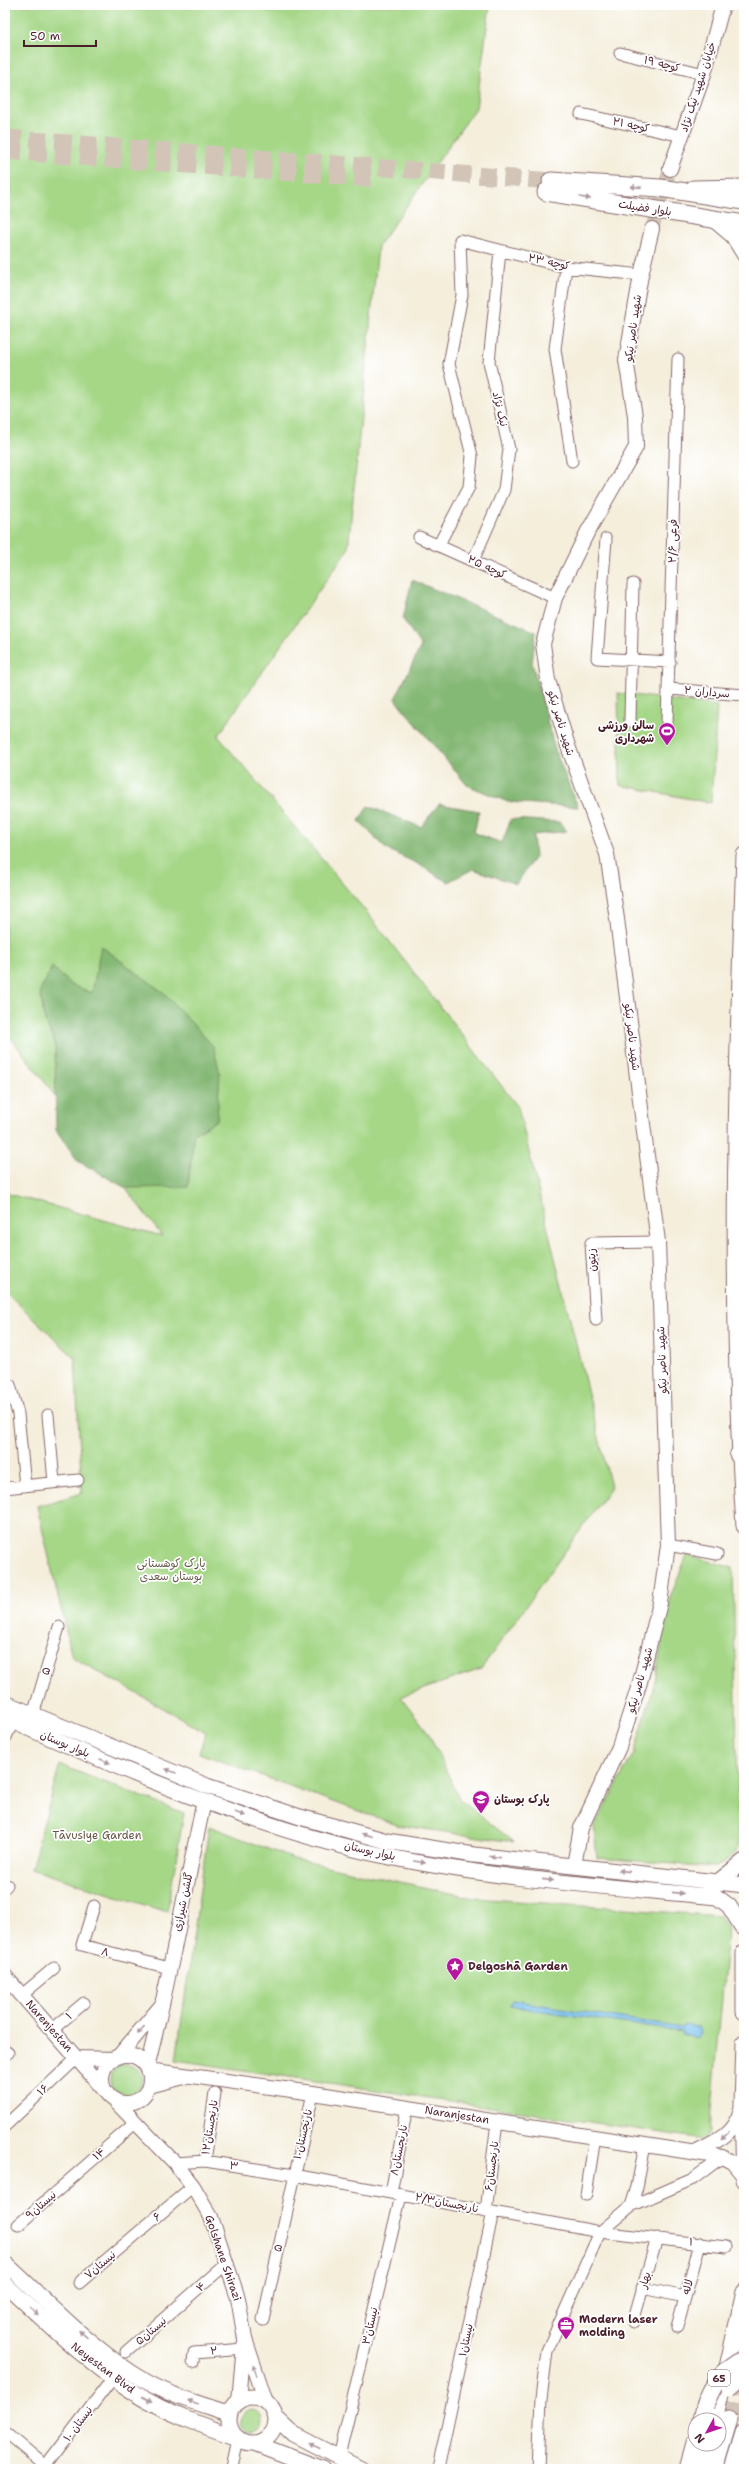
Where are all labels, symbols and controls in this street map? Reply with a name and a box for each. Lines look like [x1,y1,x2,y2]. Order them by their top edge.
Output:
scale bar [24,22,96,48]
text: 50 m [30,28,60,44]
street label: خیابان شهید نیک نژاد [676,40,720,134]
street label: کوچه ۱۹ [642,52,682,76]
street label: کوچه ۲۱ [611,114,651,136]
one-way arrow [630,183,642,190]
one-way arrow [579,195,591,201]
street label: بلوار فضیلت [617,196,673,220]
street label: کوچه ۲۳ [527,250,572,274]
street label: شهید ناصر نیکو [621,294,645,363]
street label: نیک نژاد [489,390,511,428]
street label: فرعی ۲/۶ [665,519,681,563]
street label: کوچه ۲۵ [465,552,509,582]
street label: سرداران ۲ [683,683,731,701]
street label: شهید ناصر نیکو [544,688,578,757]
place label: سالن ورزشی شهرداری [598,718,654,746]
sports icon: سالن ورزشی شهرداری [657,721,677,746]
street label: شهید ناصر نیکو [620,1002,644,1071]
street label: زیتون [584,1248,600,1272]
street label: شهید ناصر نیکو [653,1326,671,1395]
park label: پارک کوهستانی بوستان سعدی [137,1556,205,1584]
street label: شهید ناصر نیکو [623,1646,657,1715]
street label: ۵ [38,1665,54,1677]
street label: بلوار بوستان [38,1727,92,1761]
one-way arrow [100,1758,112,1764]
one-way arrow [164,1768,176,1774]
school or university icon: پارک بوستان [471,1789,491,1814]
place label: پارک بوستان [494,1792,550,1807]
one-way arrow [235,1811,247,1817]
park label: Tāvusiye Garden [53,1828,142,1843]
one-way arrow [361,1832,373,1838]
street label: بلوار بوستان [343,1838,397,1864]
one-way arrow [489,1854,501,1860]
one-way arrow [414,1859,426,1865]
one-way arrow [618,1867,630,1874]
street label: گلشن شیرازی [169,1871,197,1933]
one-way arrow [542,1877,554,1883]
one-way arrow [672,1890,684,1897]
street label: ۸ [99,1944,111,1960]
place icon: Delgoshā Garden [445,1956,465,1981]
place label: Delgoshā Garden [468,1959,568,1974]
street label: Narenjestan [22,1997,76,2055]
street label: ۱ [63,2009,75,2023]
one-way arrow [136,2025,145,2035]
street label: ۱۶ [34,2081,52,2099]
street label: ۱۲نارنجستان [198,2098,222,2156]
street label: Naranjestan [424,2102,491,2128]
street label: ۱۰نارنجستان [290,2107,316,2161]
street label: ۸نارنجستان [387,2123,411,2177]
one-way arrow [720,2130,730,2140]
street label: ۶نارنجستان [481,2140,503,2192]
street label: ۱۴ [89,2144,109,2164]
street label: ۳ [228,2158,240,2174]
street label: ۹نیستان [22,2188,60,2222]
street label: ۲/۳نارنجستان [414,2189,480,2217]
street label: ۶ [150,2209,165,2225]
street label: Golshane Shirazi [201,2213,245,2303]
street label: ۱ [688,2234,694,2250]
street label: ۵ [270,2243,286,2253]
street label: ۷نیستان [81,2247,119,2283]
street label: بهار [635,2270,655,2291]
street label: لاله ‍ [678,2274,698,2296]
street label: ۴ [193,2279,209,2295]
one-way arrow [28,2306,39,2315]
street label: ۳نیستان [358,2306,382,2346]
place label: Modern laser molding [579,2312,658,2340]
street label: ۵نیستان [132,2313,170,2349]
office icon: Modern laser molding [556,2315,576,2340]
street label: ۱نیستان [455,2322,477,2358]
one-way arrow [78,2329,88,2338]
street label: Neyestan Blvd [68,2339,138,2397]
street label: ۲ [210,2343,218,2359]
one-way arrow [252,2364,258,2376]
road number: 65 [708,2370,730,2386]
one-way arrow [141,2396,152,2402]
one-way arrow [186,2398,198,2404]
street label: نیستان ۱۰ [60,2403,96,2445]
north arrow [687,2412,727,2452]
text: N [691,2430,708,2446]
one-way arrow [308,2442,319,2448]

